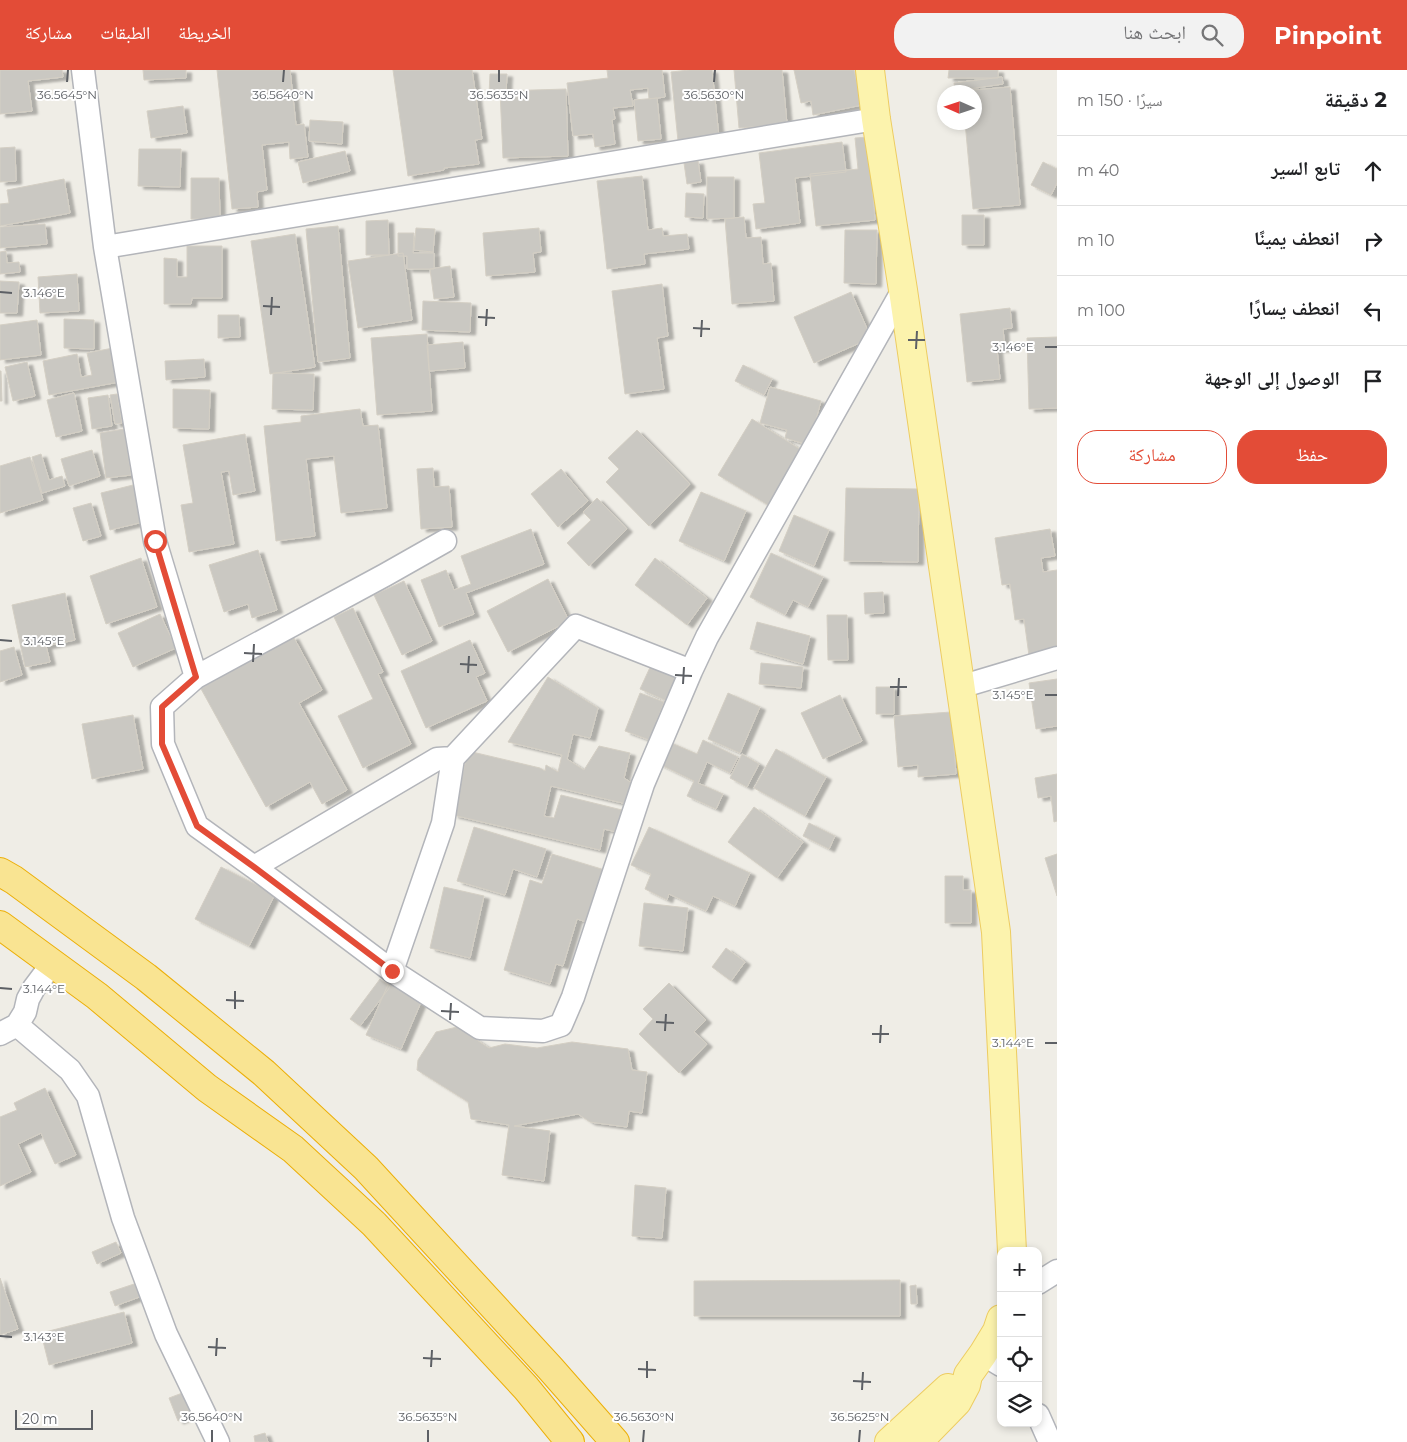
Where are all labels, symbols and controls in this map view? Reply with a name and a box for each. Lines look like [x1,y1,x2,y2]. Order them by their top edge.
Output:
search box [894,13,1244,58]
text: ابحث هنا [1123,21,1186,44]
icon: search [1198,21,1226,49]
text: Pinpoint [1274,21,1382,50]
text: مشاركة [25,22,72,44]
text: الطبقات [100,22,150,44]
text: الخريطة [178,22,231,44]
north arrow [937,85,982,130]
text: 36.5645°N [37,87,97,102]
text: 36.5640°N [252,87,314,102]
text: 36.5635°N [470,87,528,102]
text: 36.5630°N [684,87,744,102]
text: 2 دقيقة [1325,87,1387,112]
text: سيرًا · 150 m [1077,91,1163,110]
text: تابع السير [1271,157,1340,180]
icon: ahead [1359,157,1387,185]
text: 40 m [1077,161,1119,180]
text: انعطف يمينًا [1254,227,1340,250]
icon: right [1359,227,1387,255]
text: 10 m [1077,231,1115,250]
text: 3.146°E [23,285,65,300]
text: انعطف يسارًا [1248,297,1340,320]
icon: left [1359,297,1387,325]
text: 100 m [1077,301,1125,320]
text: 3.146°E [992,339,1034,354]
text: الوصول إلى الوجهة [1204,367,1340,390]
icon: arrive [1359,367,1387,395]
button: مشاركة [1077,430,1227,484]
button: حفظ [1237,430,1387,484]
route start [144,530,167,553]
text: 3.145°E [23,633,65,648]
text: 3.145°E [992,687,1034,702]
route end [381,960,404,983]
text: 3.144°E [23,981,65,996]
text: 3.144°E [992,1035,1034,1050]
map controls [997,1247,1042,1427]
button: + [997,1247,1042,1292]
button: − [997,1292,1042,1337]
text: 3.143°E [24,1329,64,1344]
button: locate [997,1337,1042,1382]
button: layers [997,1382,1042,1427]
scale bar [15,1407,92,1430]
text: 36.5640°N [181,1409,243,1424]
text: 36.5635°N [399,1409,457,1424]
text: 36.5630°N [614,1409,674,1424]
text: 36.5625°N [830,1409,890,1424]
text: 20 m [22,1410,58,1428]

